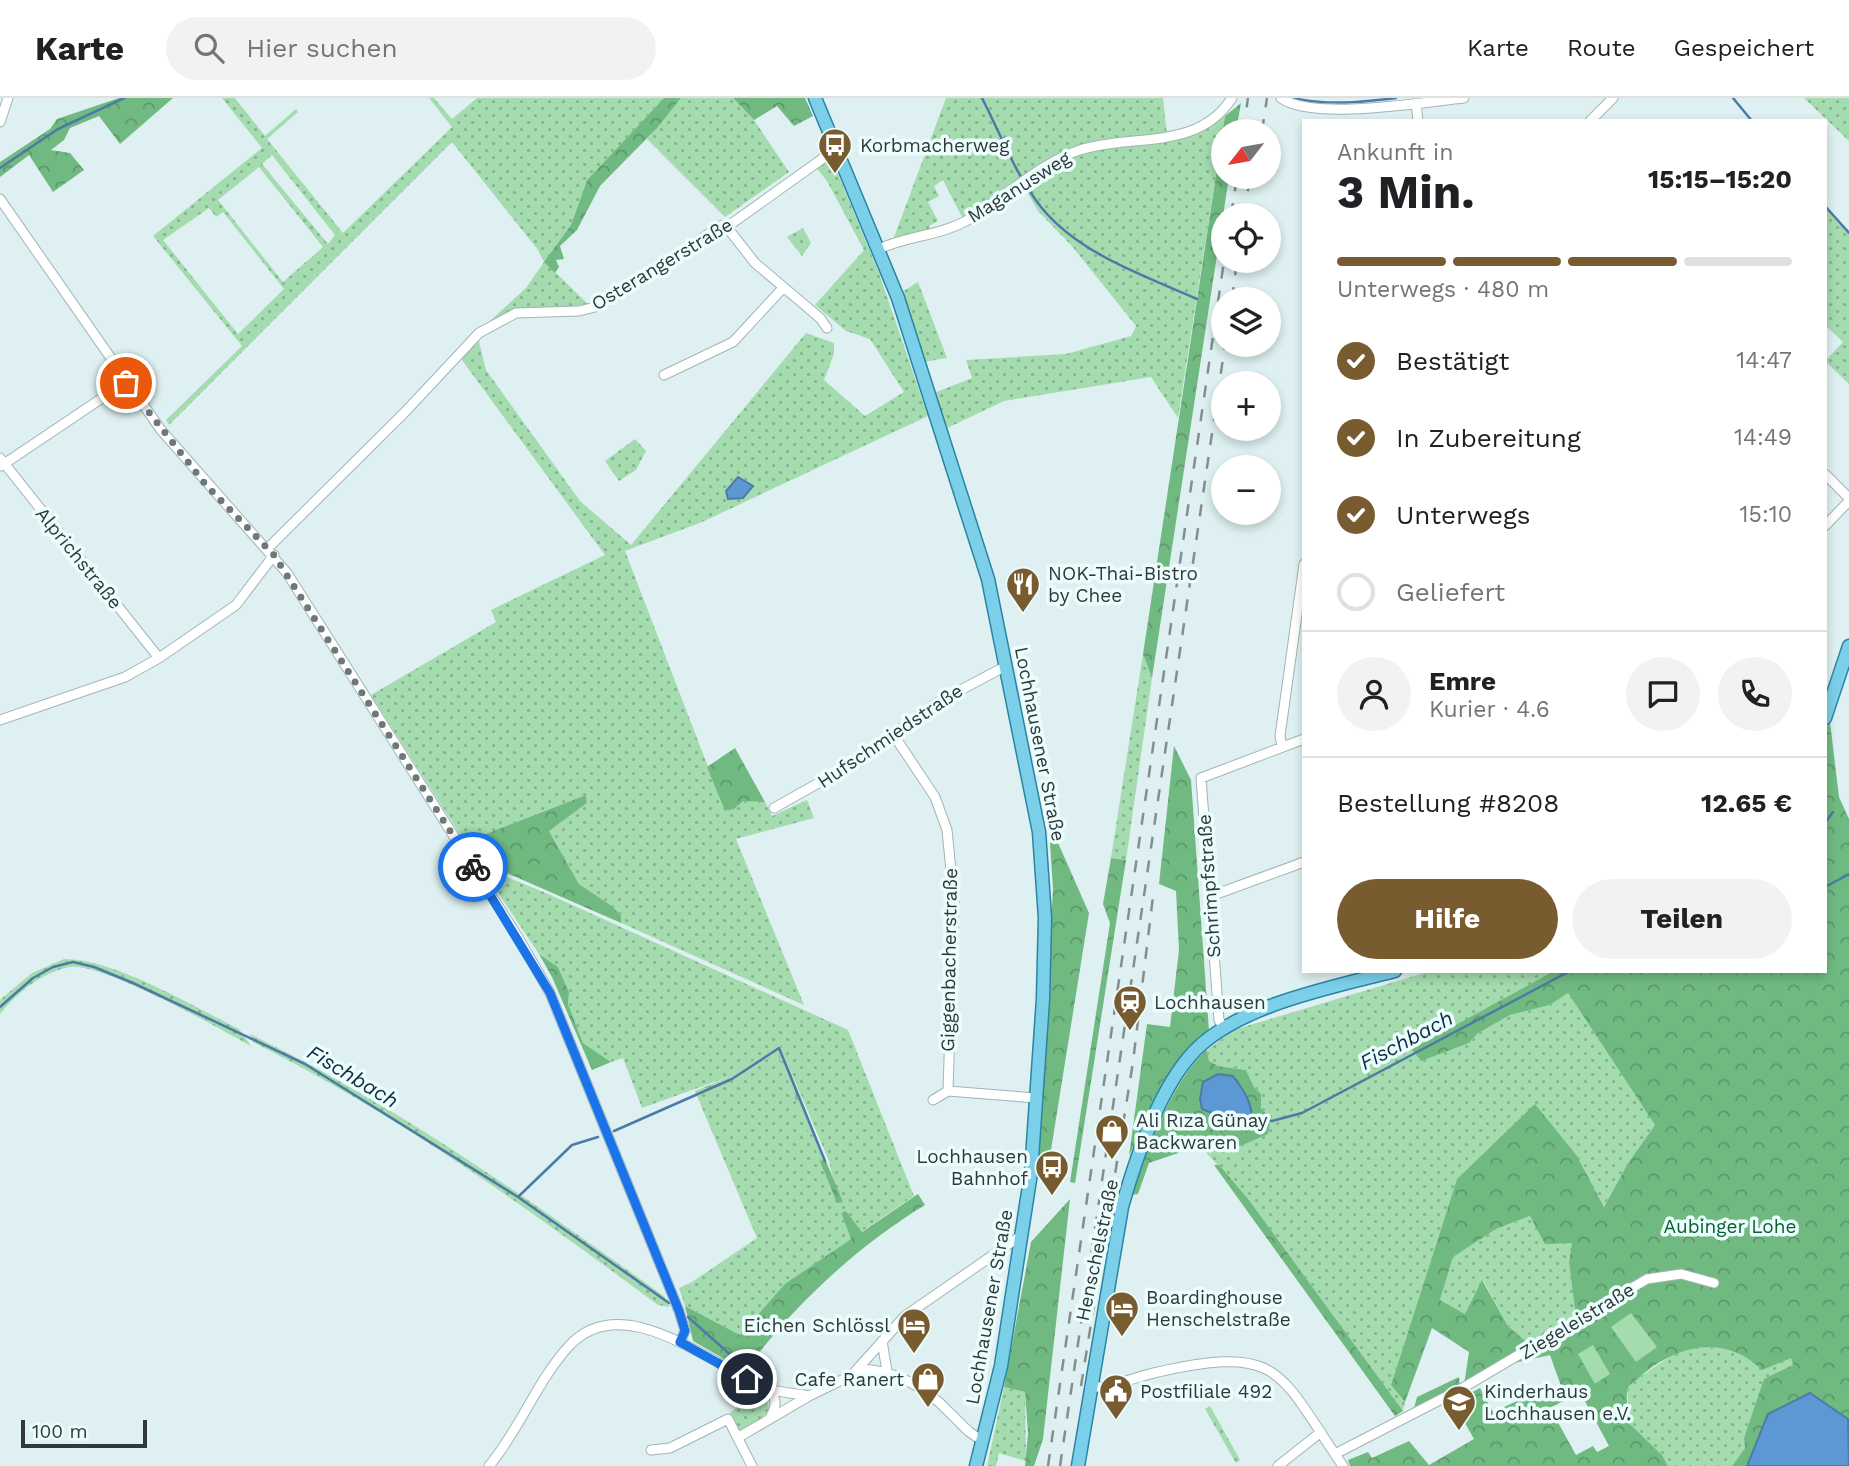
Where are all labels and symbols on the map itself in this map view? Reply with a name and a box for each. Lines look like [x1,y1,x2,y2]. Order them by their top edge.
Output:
north arrow [1211,119,1281,189]
bus stop icon: Korbmacherweg [816,126,854,175]
place label: Korbmacherweg [860,134,1010,157]
street label: Maganusweg [963,146,1076,228]
street label: Osterangerstraße [587,213,737,315]
pin [96,353,156,413]
street label: Alprichstraße [31,502,127,614]
place label: NOK-Thai-Bistro by Chee [1048,562,1198,607]
restaurant icon: NOK-Thai-Bistro by Chee [1004,565,1042,614]
street label: Lochhausener Straße [1010,645,1070,843]
street label: Hufschmiedstraße [813,679,967,793]
street label: Schrimpfstraße [1193,814,1225,958]
courier [438,832,508,902]
street label: Giggenbacherstraße [936,868,962,1052]
station icon: Lochhausen [1111,983,1149,1032]
place label: Lochhausen [1154,991,1266,1014]
water label: Fischbach [1355,1005,1457,1075]
water label: Fischbach [303,1039,403,1113]
place label: Ali Rıza Günay Backwaren [1136,1109,1268,1154]
shop icon: Ali Rıza Günay Backwaren [1093,1112,1131,1161]
place label: Lochhausen Bahnhof [916,1145,1029,1190]
bus stop icon: Lochhausen Bahnhof [1033,1148,1071,1197]
street label: Henschelstraße [1071,1177,1123,1323]
street label: Lochhausener Straße [961,1208,1017,1406]
park label: Aubinger Lohe [1664,1215,1796,1238]
street label: Ziegeleistraße [1515,1278,1639,1364]
place label: Boardinghouse Henschelstraße [1146,1286,1291,1331]
hotel icon: Boardinghouse Henschelstraße [1103,1289,1141,1338]
hotel icon: Eichen Schlössl [895,1306,933,1355]
place label: Eichen Schlössl [744,1314,890,1337]
pin [717,1349,777,1409]
shop icon: Cafe Ranert [909,1360,947,1409]
place label: Cafe Ranert [794,1368,904,1391]
public building icon: Postfiliale 492 [1097,1372,1135,1421]
place label: Postfiliale 492 [1140,1380,1272,1403]
place label: Kinderhaus Lochhausen e.V. [1484,1380,1631,1425]
school or university icon: Kinderhaus Lochhausen e.V. [1440,1383,1478,1432]
scale bar [21,1417,147,1449]

